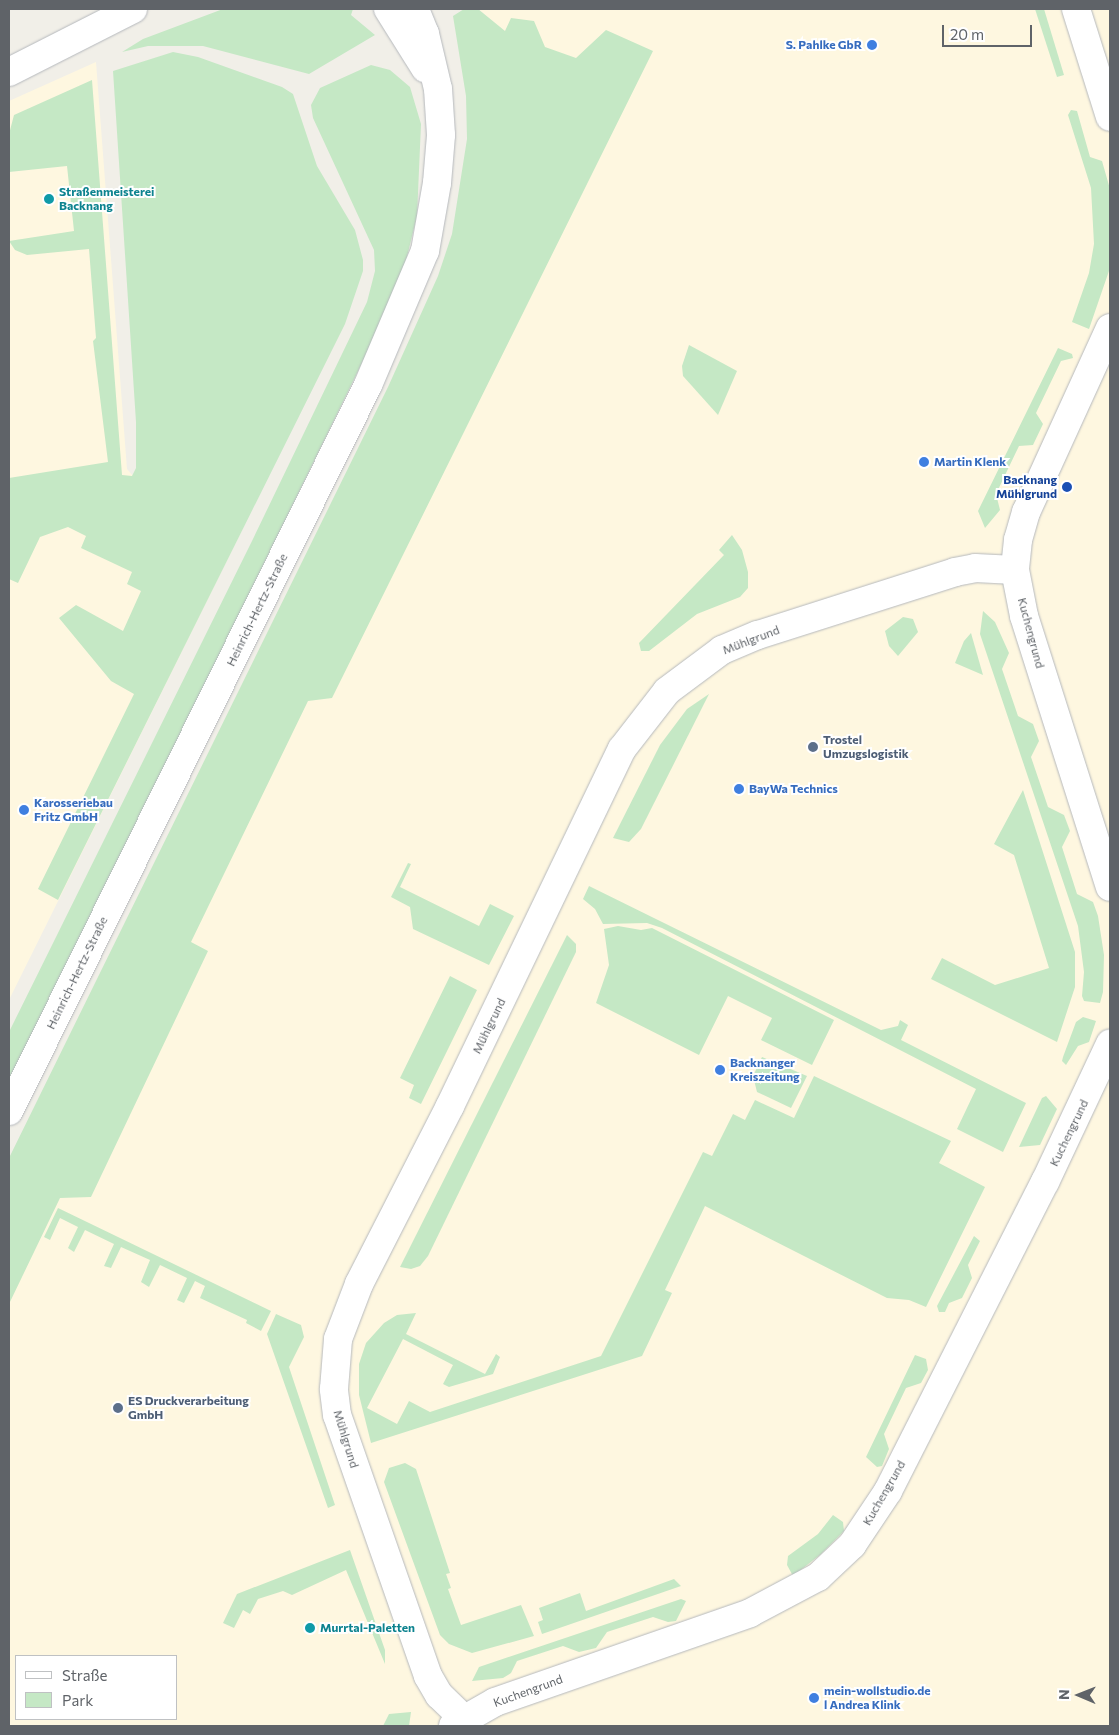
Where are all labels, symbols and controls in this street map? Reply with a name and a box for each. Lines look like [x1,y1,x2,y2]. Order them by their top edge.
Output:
scale bar [944,15,1034,47]
text: 20 m [950,25,984,43]
place label: S. Pahlke GbR [786,38,862,52]
marker: S. Pahlke GbR [866,39,878,51]
place label: Straßenmeisterei Backnang [59,185,154,213]
marker: Straßenmeisterei Backnang [43,193,55,205]
place label: Martin Klenk [934,455,1006,469]
marker: Martin Klenk [918,456,930,468]
place label: Backnang Mühlgrund [996,473,1057,501]
marker: Backnang Mühlgrund [1061,481,1073,493]
street label: Heinrich-Hertz-Straße [223,551,291,669]
street label: Kuchengrund [1015,596,1047,670]
street label: Mühlgrund [720,623,782,657]
place label: Trostel Umzugslogistik [823,733,909,761]
marker: Trostel Umzugslogistik [807,741,819,753]
place label: BayWa Technics [749,782,838,796]
marker: BayWa Technics [733,783,745,795]
place label: Karosseriebau Fritz GmbH [34,796,113,824]
marker: Karosseriebau Fritz GmbH [18,804,30,816]
street label: Heinrich-Hertz-Straße [43,914,111,1032]
street label: Mühlgrund [469,996,509,1056]
place label: Backnanger Kreiszeitung [730,1056,800,1084]
marker: Backnanger Kreiszeitung [714,1064,726,1076]
street label: Kuchengrund [1047,1097,1091,1169]
place label: ES Druckverarbeitung GmbH [128,1394,249,1422]
marker: ES Druckverarbeitung GmbH [112,1402,124,1414]
street label: Mühlgrund [330,1408,362,1470]
street label: Kuchengrund [860,1458,908,1528]
place label: Murrtal-Paletten [320,1621,415,1635]
marker: Murrtal-Paletten [304,1622,316,1634]
legend [15,1655,178,1720]
text: Straße [62,1666,108,1684]
north arrow [1054,1670,1104,1720]
street label: Kuchengrund [492,1672,564,1710]
place label: mein-wollstudio.de l Andrea Klink [824,1684,931,1712]
text: N [1055,1689,1072,1700]
text: Park [62,1691,93,1709]
marker: mein-wollstudio.de l Andrea Klink [808,1692,820,1704]

